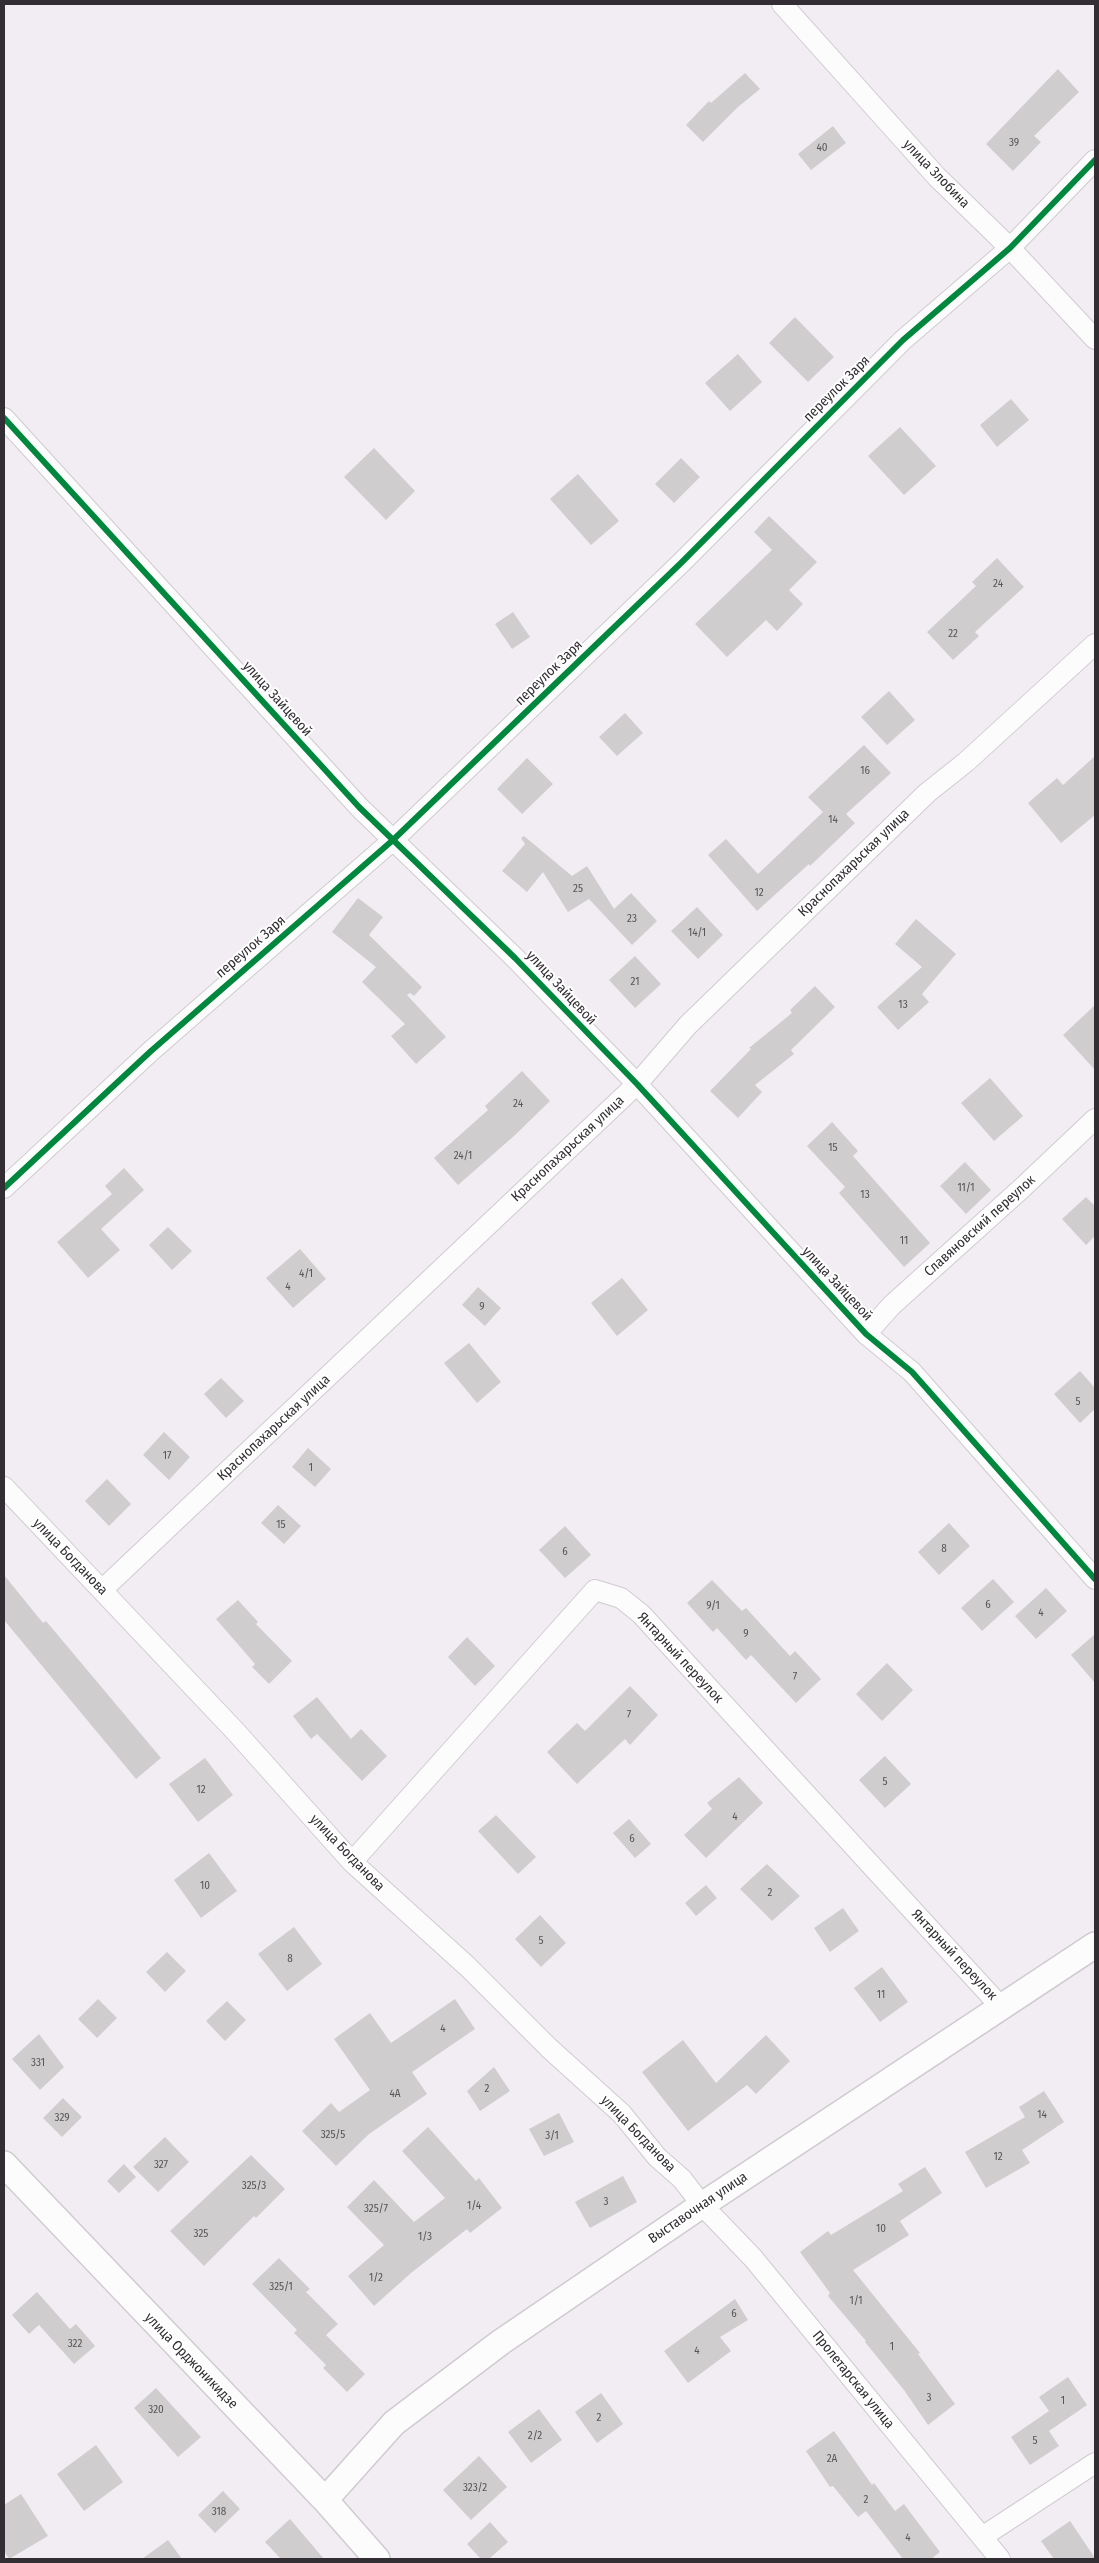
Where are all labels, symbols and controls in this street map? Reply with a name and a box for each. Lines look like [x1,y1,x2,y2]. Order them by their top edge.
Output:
street label: улица Злобина [899,136,973,212]
house number: 39 [1009,136,1019,150]
house number: 40 [816,141,828,155]
street label: переулок Заря [800,352,874,426]
house number: 24 [993,577,1003,591]
house number: 22 [948,627,958,641]
street label: переулок Заря [512,637,586,709]
street label: улица Зайцевой [239,658,315,740]
house number: 16 [860,764,870,778]
street label: Краснопахарьская улица [795,806,913,920]
house number: 14 [828,813,838,827]
house number: 25 [573,882,583,896]
house number: 12 [754,886,764,900]
street label: переулок Заря [213,912,289,982]
house number: 23 [627,912,637,926]
house number: 14/1 [688,926,706,940]
street label: улица Зайцевой [522,947,600,1029]
house number: 21 [631,975,639,989]
house number: 13 [898,998,908,1012]
street label: Краснопахарьская улица [508,1092,628,1206]
house number: 24 [513,1097,523,1111]
house number: 15 [828,1141,838,1155]
house number: 24/1 [454,1149,472,1163]
street label: Славяновский переулок [921,1172,1039,1280]
house number: 11/1 [957,1181,975,1195]
house number: 13 [860,1188,870,1202]
house number: 11 [900,1234,908,1248]
street label: улица Зайцевой [798,1243,876,1325]
house number: 4/1 [299,1267,313,1281]
house number: 4 [285,1280,291,1294]
house number: 9 [479,1300,485,1314]
street label: Краснопахарьская улица [214,1371,334,1485]
house number: 5 [1075,1395,1081,1409]
house number: 17 [163,1449,171,1463]
house number: 1 [309,1461,313,1475]
street label: улица Богданова [29,1515,111,1599]
house number: 15 [276,1518,286,1532]
house number: 8 [941,1542,947,1556]
house number: 6 [562,1545,568,1559]
house number: 6 [985,1598,991,1612]
house number: 9/1 [706,1599,720,1613]
house number: 4 [1038,1606,1044,1620]
street label: Янтарный переулок [634,1609,726,1707]
house number: 9 [743,1627,749,1641]
house number: 7 [793,1670,797,1684]
house number: 7 [627,1708,631,1722]
house number: 5 [882,1775,888,1789]
house number: 12 [196,1783,206,1797]
house number: 4 [732,1810,738,1824]
street label: улица Богданова [306,1811,388,1895]
house number: 6 [629,1832,635,1846]
house number: 10 [200,1879,210,1893]
house number: 2 [768,1886,772,1900]
street label: Янтарный переулок [908,1906,1000,2004]
house number: 5 [538,1934,544,1948]
house number: 8 [287,1952,293,1966]
house number: 11 [877,1988,885,2002]
house number: 4 [440,2022,446,2036]
house number: 331 [31,2056,45,2070]
house number: 2 [485,2082,489,2096]
house number: 4А [389,2087,401,2101]
street label: улица Богданова [597,2092,679,2176]
house number: 14 [1037,2108,1047,2122]
house number: 329 [55,2111,69,2125]
house number: 325/5 [321,2128,345,2142]
house number: 3/1 [545,2129,559,2143]
house number: 12 [993,2150,1003,2164]
house number: 327 [154,2158,168,2172]
street label: Выставочная улица [645,2169,751,2247]
house number: 325/3 [242,2179,266,2193]
house number: 3 [604,2195,608,2209]
house number: 1/4 [467,2199,481,2213]
house number: 325/7 [364,2202,388,2216]
house number: 10 [876,2222,886,2236]
house number: 325 [194,2227,208,2241]
house number: 1/3 [418,2230,432,2244]
house number: 1/2 [369,2271,383,2285]
house number: 325/1 [269,2280,293,2294]
house number: 1/1 [849,2294,863,2308]
house number: 6 [731,2307,737,2321]
street label: улица Орджоникидзе [141,2310,241,2412]
street label: Пролетарская улица [808,2328,898,2432]
house number: 322 [68,2337,82,2351]
house number: 1 [890,2340,894,2354]
house number: 4 [694,2344,700,2358]
house number: 3 [927,2391,931,2405]
house number: 1 [1061,2394,1065,2408]
house number: 320 [148,2403,164,2417]
house number: 2 [597,2411,601,2425]
house number: 2/2 [528,2429,542,2443]
house number: 5 [1032,2434,1038,2448]
house number: 2А [827,2452,837,2466]
house number: 323/2 [463,2481,487,2495]
house number: 2 [864,2493,868,2507]
house number: 318 [212,2505,226,2519]
house number: 4 [905,2531,911,2545]

